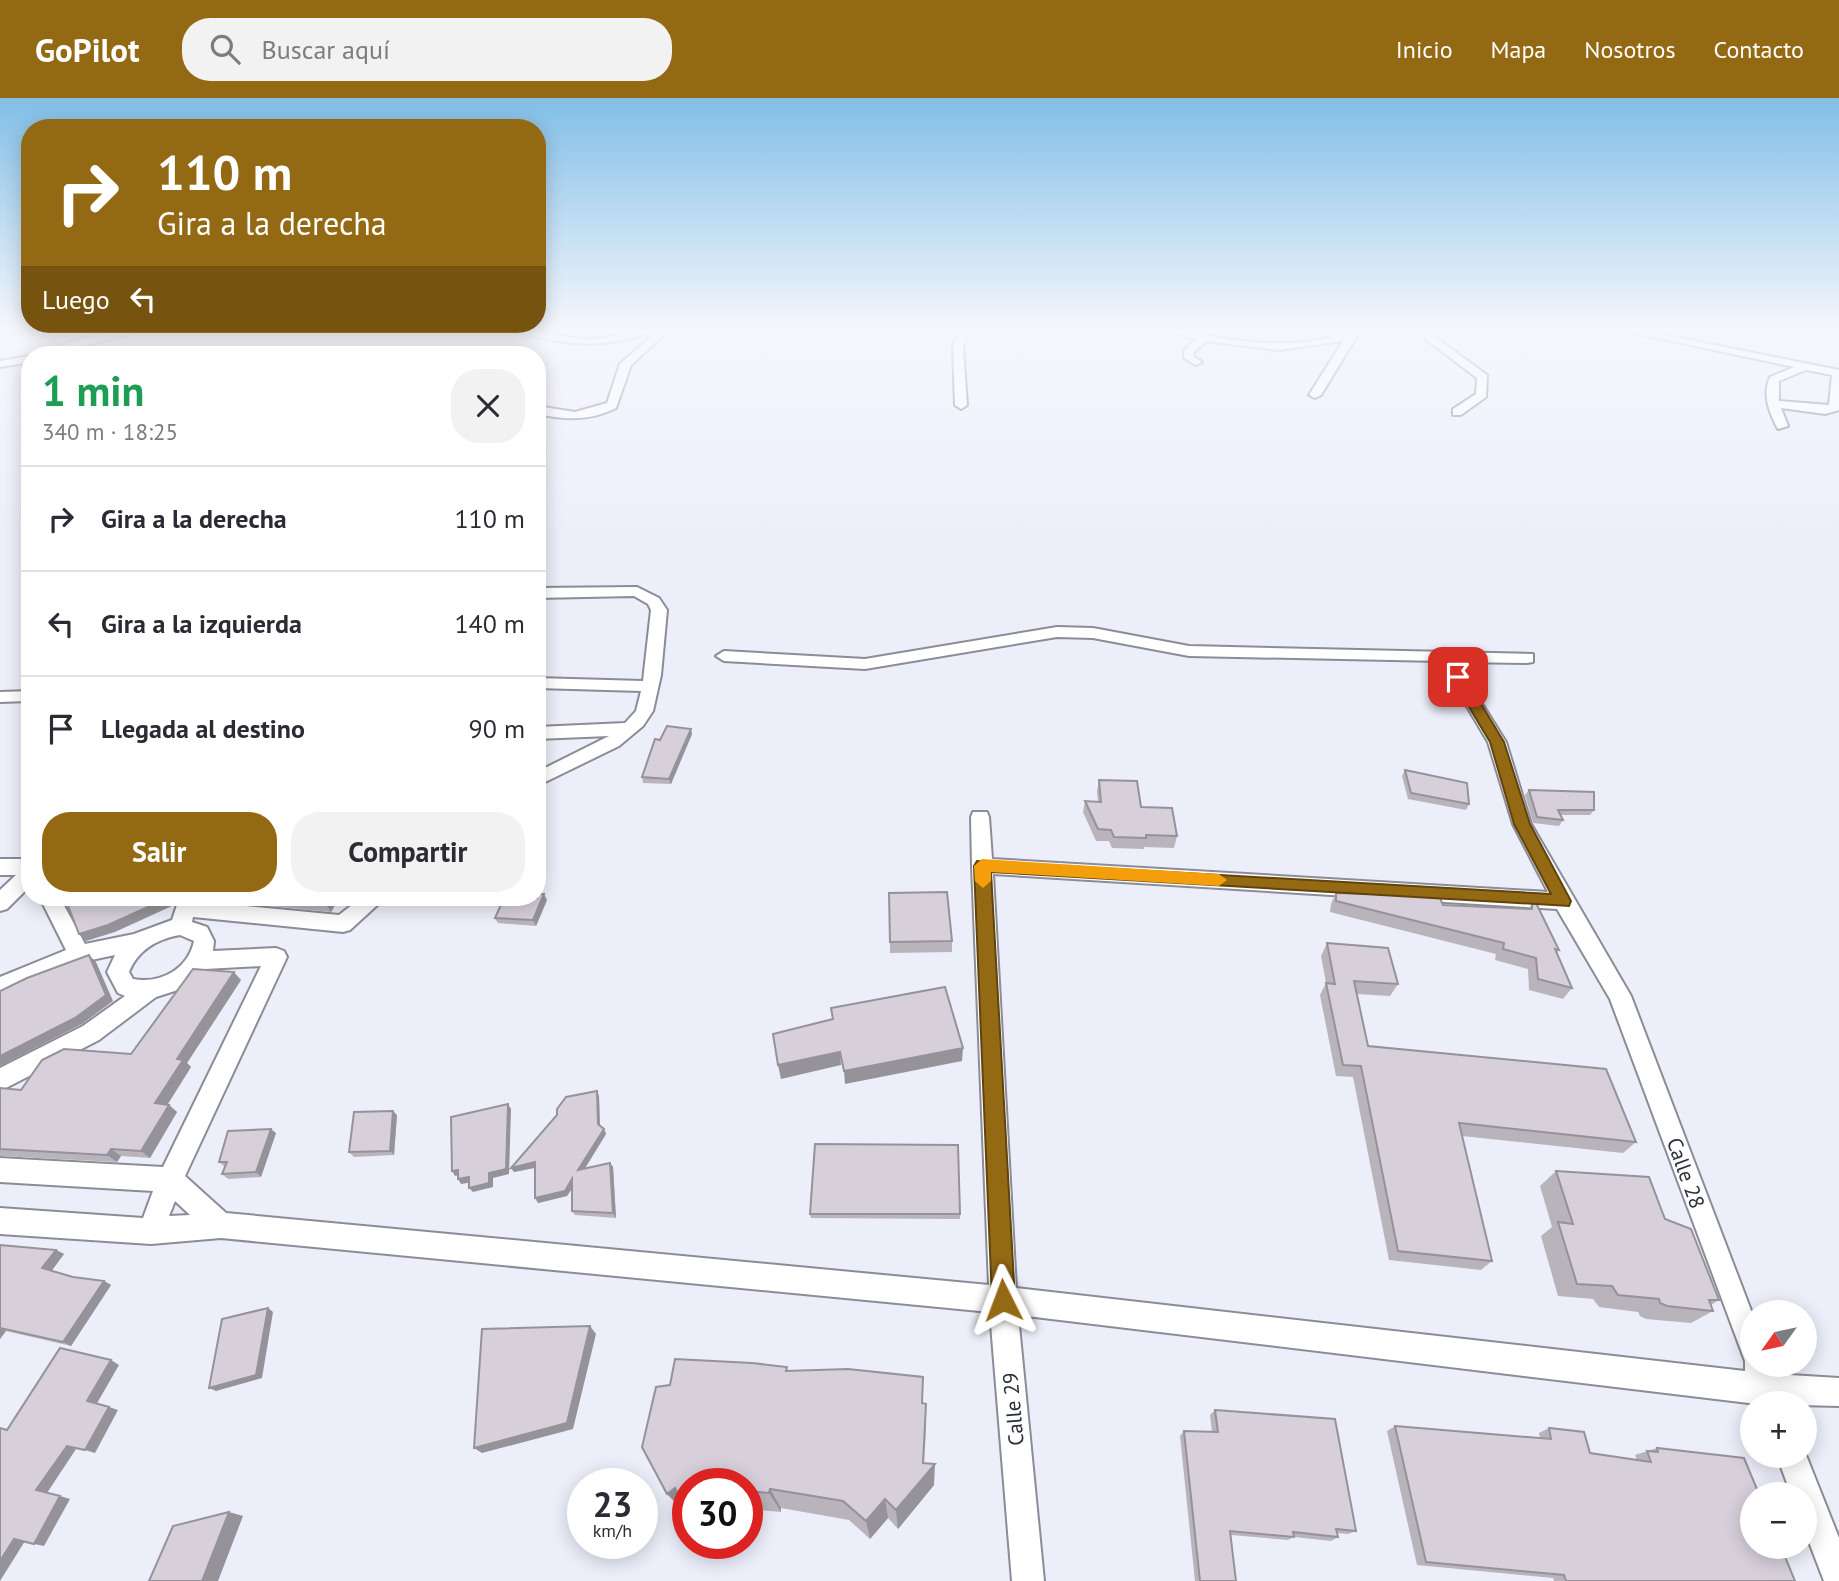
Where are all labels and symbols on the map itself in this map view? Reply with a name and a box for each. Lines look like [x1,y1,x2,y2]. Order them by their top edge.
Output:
pin [1428,647,1488,707]
street label: Calle 28 [1661,1134,1711,1212]
position arrow [966,1263,1040,1337]
north arrow [1740,1300,1816,1377]
street label: Calle 29 [996,1371,1030,1447]
speed limit sign: 30 [672,1468,763,1559]

